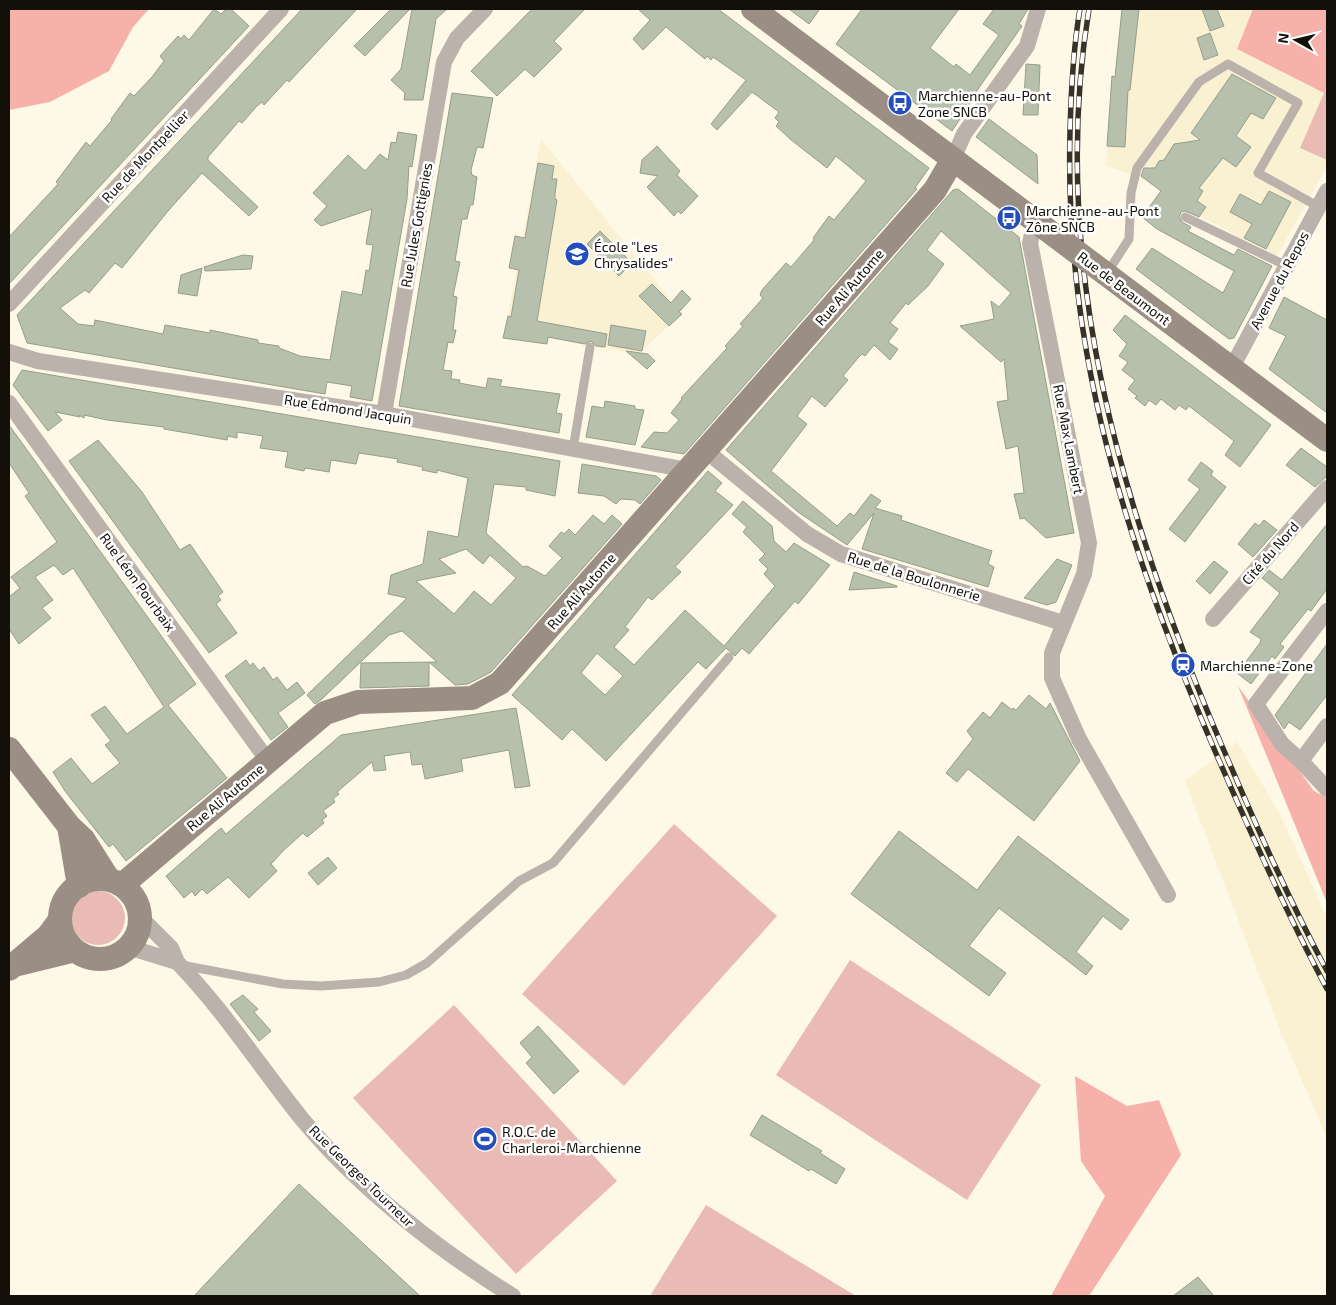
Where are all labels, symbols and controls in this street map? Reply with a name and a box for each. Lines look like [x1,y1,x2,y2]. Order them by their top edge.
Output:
north arrow [1271,15,1321,65]
text: N [1274,32,1292,44]
place label: Marchienne-au-Pont Zone SNCB [918,87,1051,120]
bus stop icon: Marchienne-au-Pont Zone SNCB [887,90,913,116]
street label: Rue de Montpellier [98,106,192,206]
street label: Rue Jules Gottignies [397,161,435,289]
place label: Marchienne-au-Pont Zône SNCB [1026,202,1159,235]
bus stop icon: Marchienne-au-Pont Zône SNCB [996,205,1022,231]
street label: Avenue du Repos [1246,228,1312,332]
place label: École "Les Chrysalides" [594,238,673,271]
school or university icon: École "Les Chrysalides" [564,241,590,267]
street label: Rue Ali Autome [811,245,887,329]
street label: Rue de Beaumont [1074,248,1174,328]
street label: Rue Max Lambert [1050,383,1088,495]
street label: Rue Edmond Jacquin [283,391,413,427]
street label: Cité du Nord [1238,518,1302,588]
street label: Rue Léon Pourbaix [97,530,180,635]
street label: Rue de la Boulonnerie [846,548,982,604]
street label: Rue Ali Autome [543,549,619,633]
station icon: Marchienne-Zone [1170,652,1196,678]
place label: Marchienne-Zone [1200,657,1313,674]
street label: Rue Ali Autome [183,760,267,834]
street label: Rue Georges Tourneur [306,1121,418,1231]
place label: R.O.C. de Charleroi-Marchienne [502,1123,641,1156]
sports icon: R.O.C. de Charleroi-Marchienne [472,1126,498,1152]

